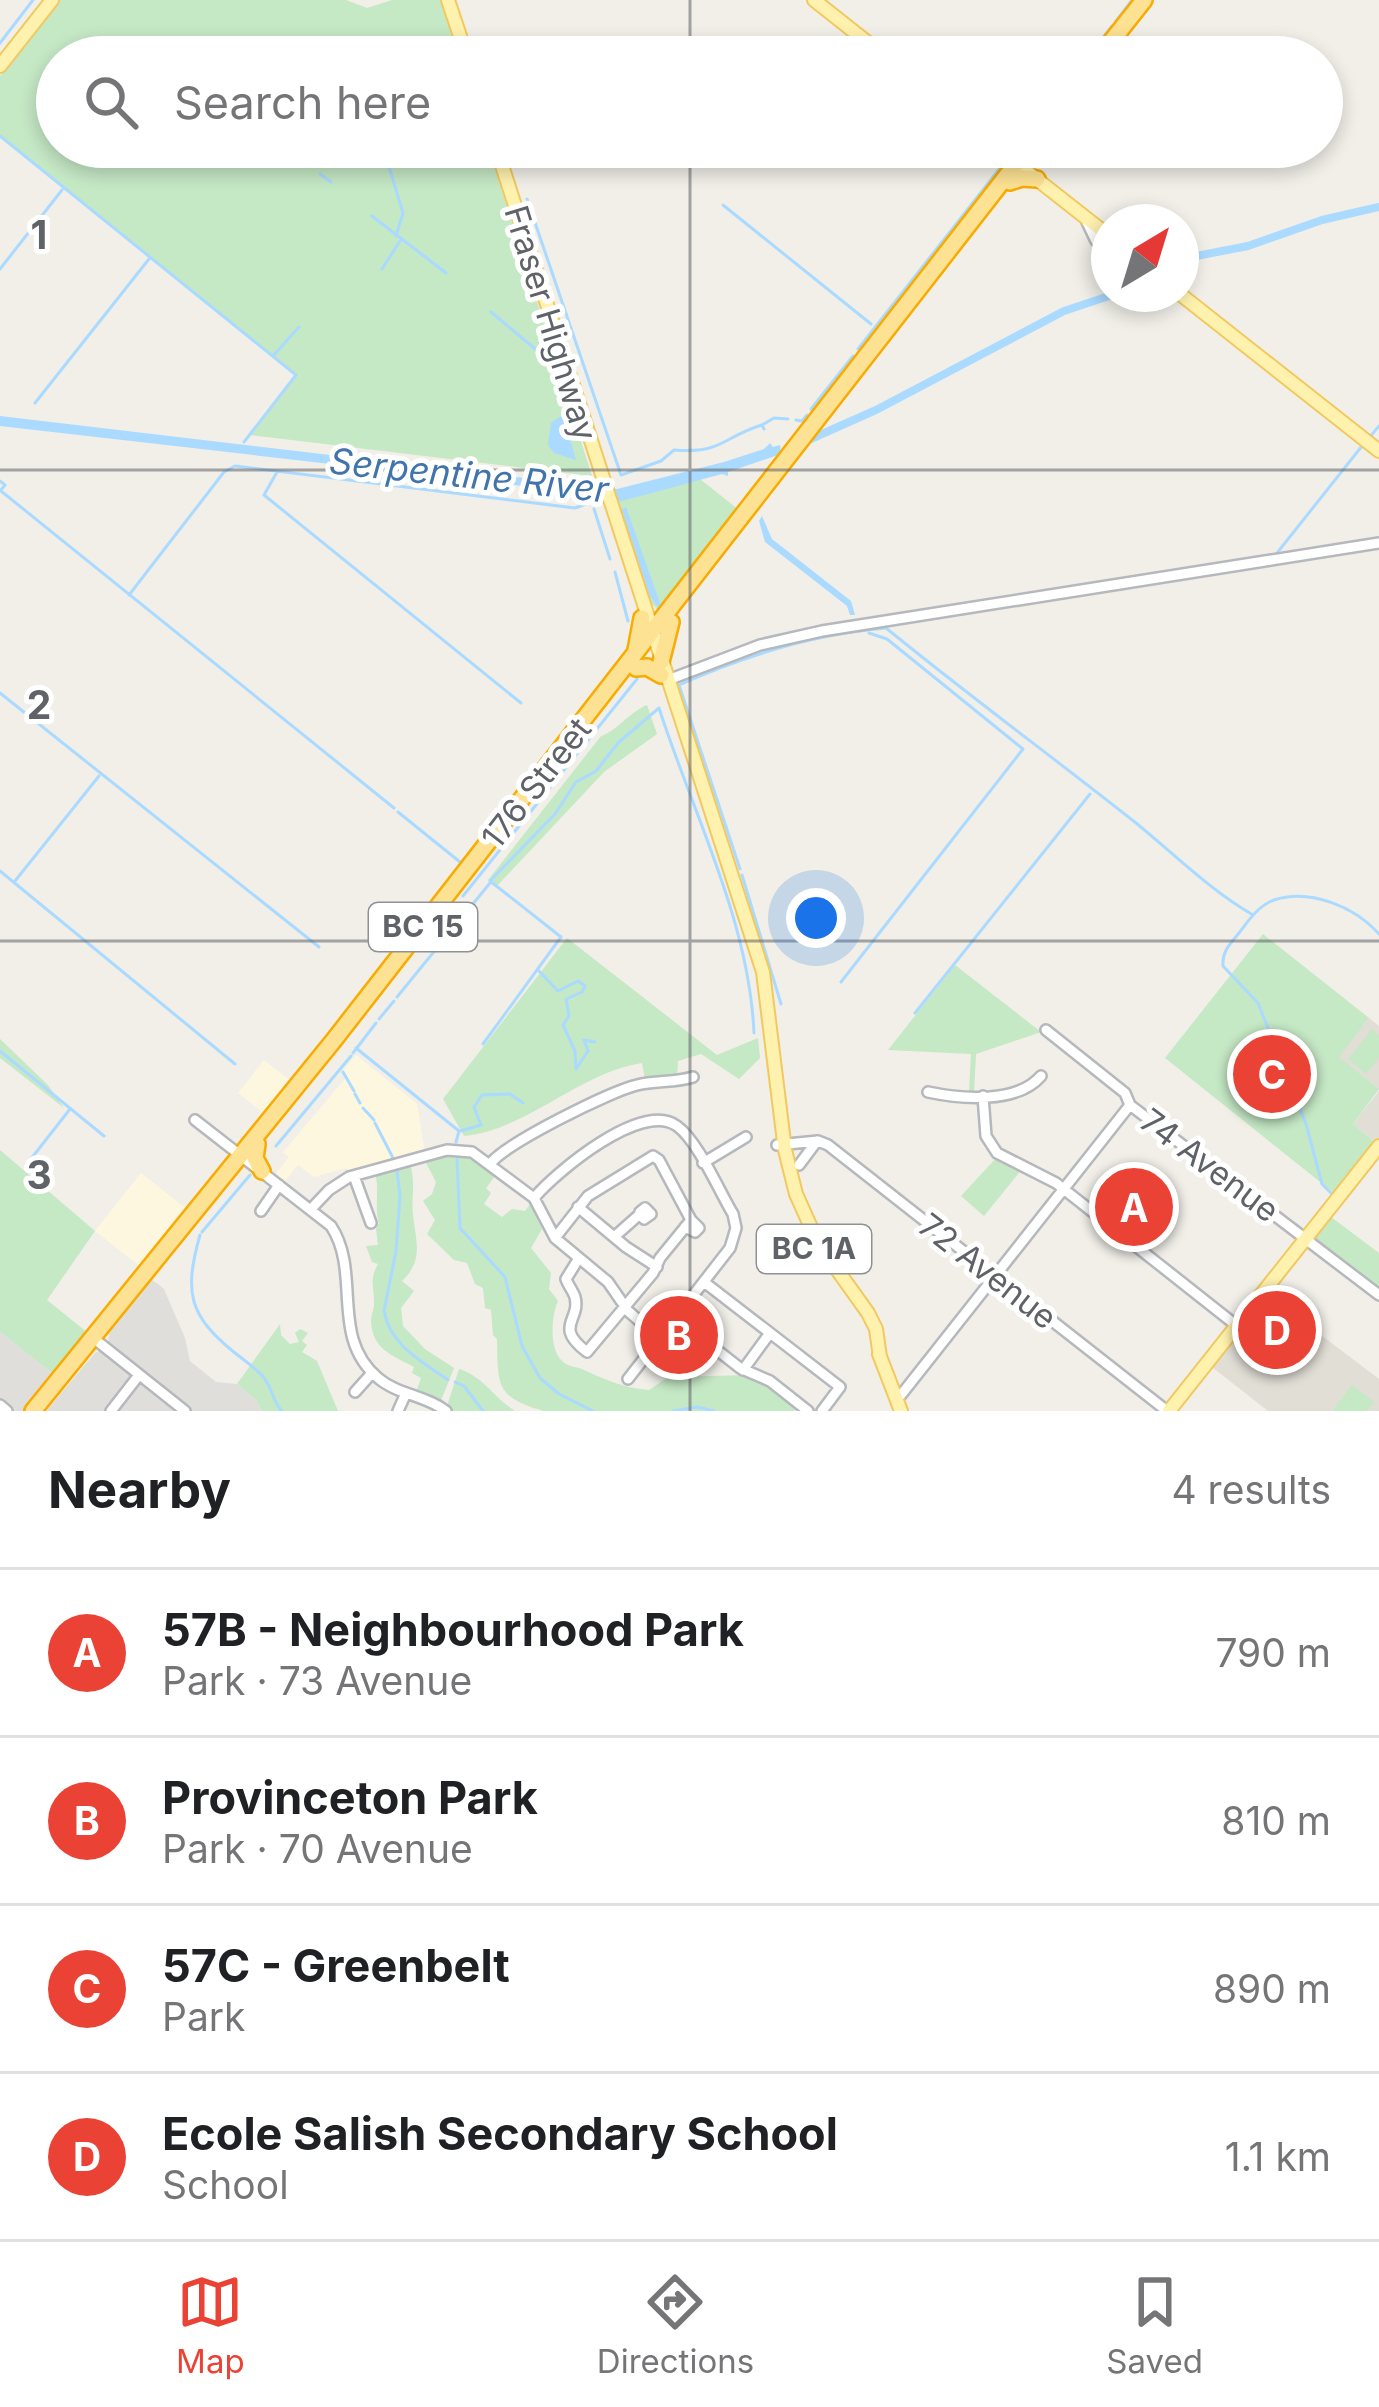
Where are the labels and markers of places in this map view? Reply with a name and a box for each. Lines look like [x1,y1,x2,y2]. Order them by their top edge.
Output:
pin: C [1233,1029,1311,1119]
pin: A [1095,1162,1173,1252]
pin: D [1238,1285,1316,1375]
pin: B [640,1290,718,1380]

